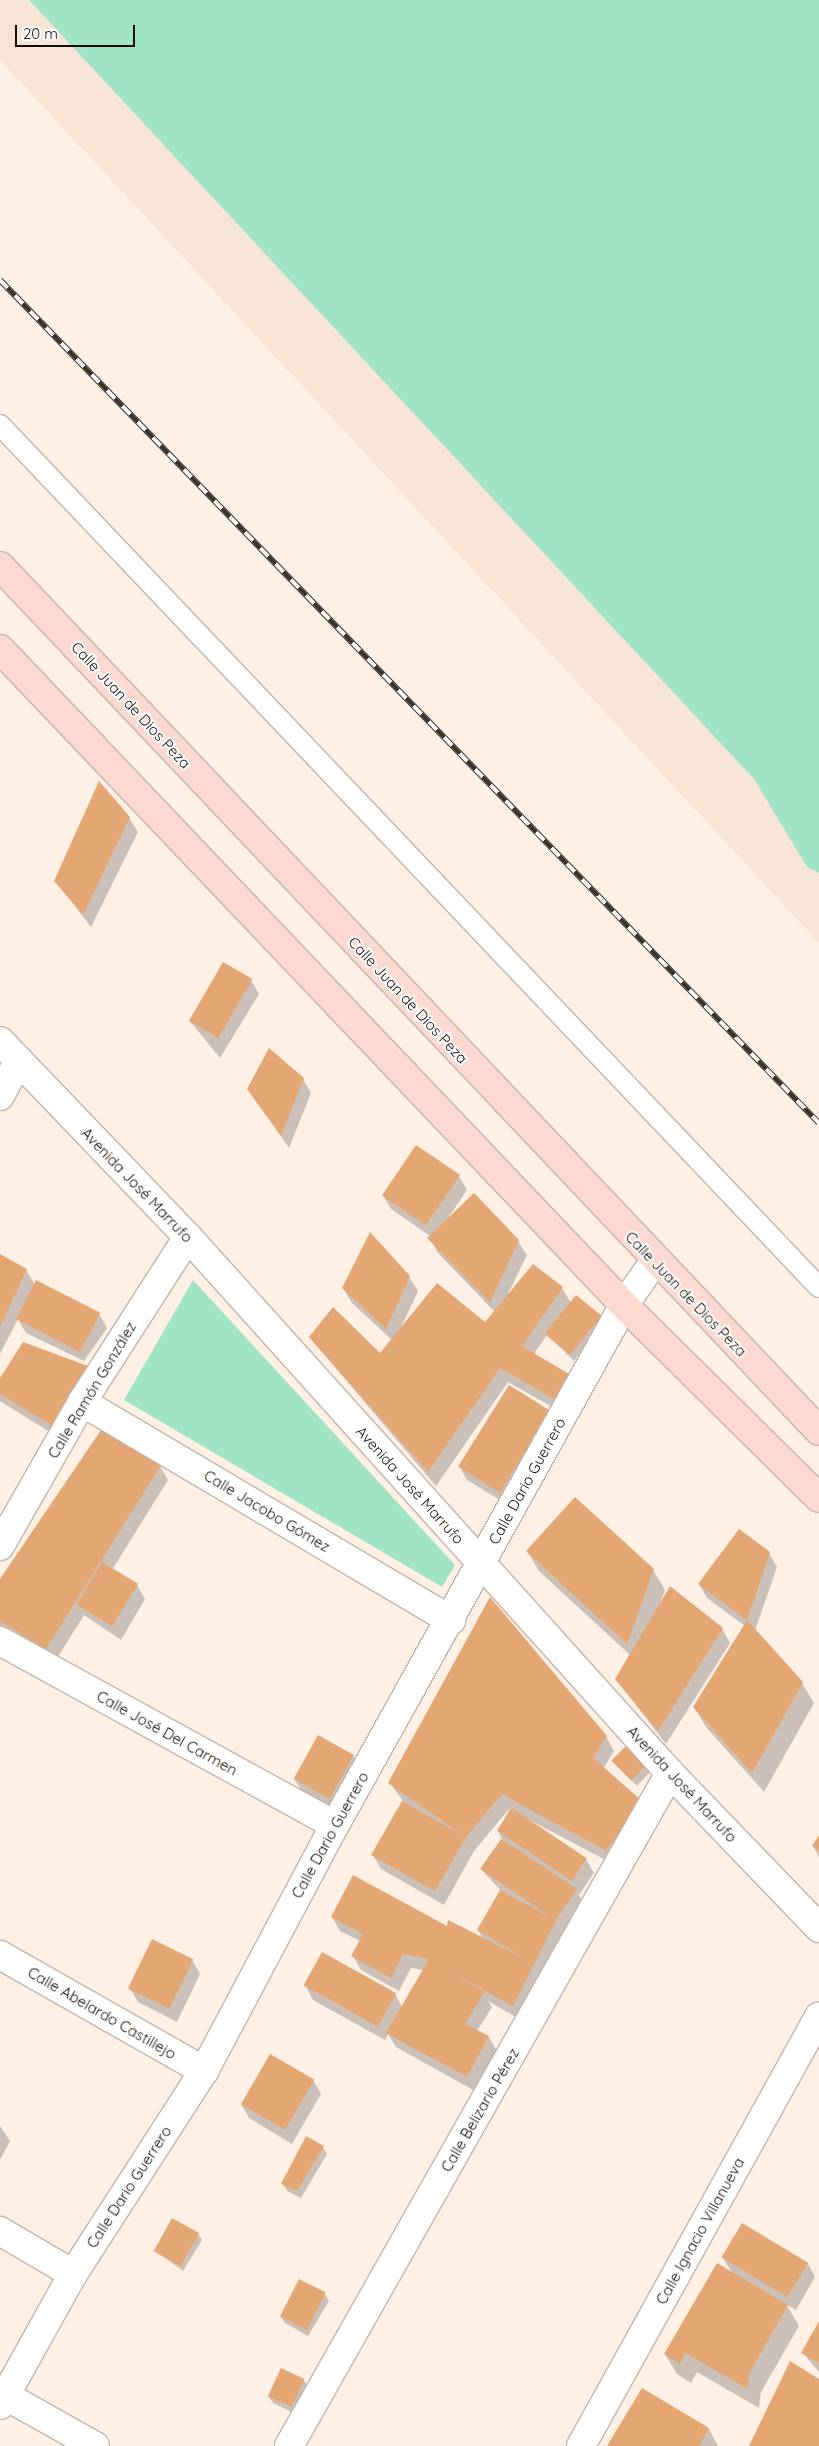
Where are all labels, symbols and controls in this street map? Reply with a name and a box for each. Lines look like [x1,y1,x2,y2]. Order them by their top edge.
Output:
scale bar [18,15,138,47]
text: 20 m [23,24,58,43]
street label: Calle Juan de Dios Peza [68,638,194,772]
street label: Calle Juan de Dios Peza [345,933,471,1067]
street label: Avenida José Marrufo [78,1124,196,1246]
street label: Calle Juan de Dios Peza [622,1228,750,1360]
street label: Calle Ramón González [44,1318,140,1462]
street label: Calle Dario Guerrero [485,1415,569,1547]
street label: Avenida José Marrufo [352,1422,468,1548]
street label: Calle Jacobo Gómez [201,1466,333,1556]
street label: Calle José Del Carmen [94,1687,240,1779]
street label: Avenida José Marrufo [623,1722,741,1846]
street label: Calle Dario Guerrero [288,1769,372,1901]
street label: Calle Abelardo Castillejo [25,1963,179,2063]
street label: Calle Belizario Pérez [437,2045,523,2175]
street label: Calle Dario Guerrero [83,2123,175,2251]
street label: Calle Ignacio Villanueva [652,2154,748,2308]

